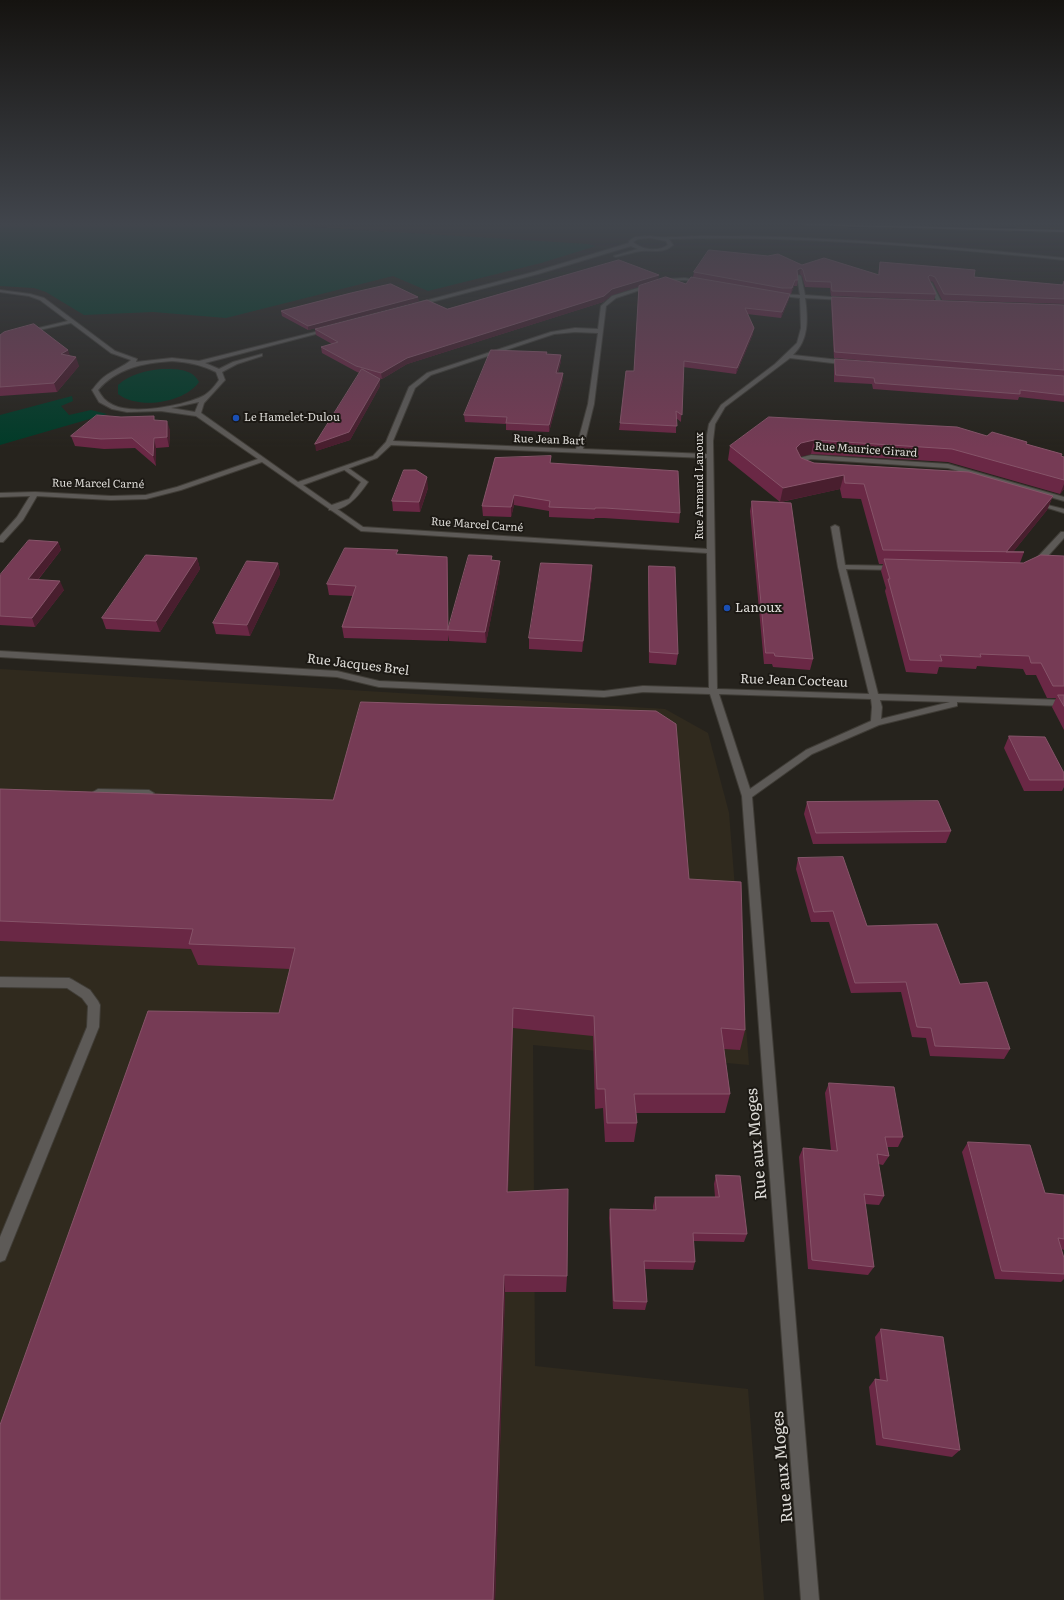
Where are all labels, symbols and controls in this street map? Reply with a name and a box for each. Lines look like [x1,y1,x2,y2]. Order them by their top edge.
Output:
place label: Le Hamelet-Dulou [244,411,340,425]
marker: Le Hamelet-Dulou [231,413,241,423]
street label: Rue Jean Bart [513,432,585,448]
street label: Rue Armand Lanoux [693,432,707,540]
street label: Rue Maurice Girard [814,440,918,460]
street label: Rue Marcel Carné [52,477,144,491]
street label: Rue Marcel Carné [430,515,524,535]
place label: Lanoux [735,600,782,616]
marker: Lanoux [722,603,732,613]
street label: Rue Jacques Brel [306,651,410,679]
street label: Rue Jean Cocteau [740,671,848,691]
street label: Rue aux Moges [743,1087,771,1201]
street label: Rue aux Moges [769,1410,797,1524]

